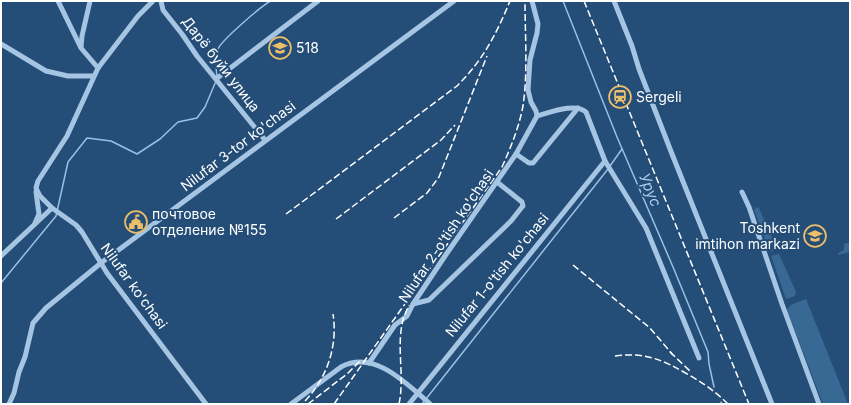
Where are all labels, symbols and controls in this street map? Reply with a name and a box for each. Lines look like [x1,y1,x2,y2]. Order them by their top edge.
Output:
street label: Дарё буйи улица [179,13,264,115]
school or university icon: 518 [267,35,293,61]
place label: 518 [296,39,319,56]
station icon: Sergeli [607,84,633,110]
place label: Sergeli [636,88,682,105]
street label: Nilufar 3-tor ko'chasi [177,97,298,194]
street label: Nilufar 2-o'tish ko'chasi [395,166,497,306]
water label: Урус [635,170,666,210]
place label: почтовое отделение №155 [152,205,267,238]
public building icon: почтовое отделение №155 [123,209,149,235]
street label: Nilufar 1-o'tish ko'chasi [441,209,552,340]
place label: Toshkent imtihon markazi [695,219,800,252]
school or university icon: Toshkent imtihon markazi [802,223,828,249]
street label: Nilufar ko'chasi [98,239,171,332]

